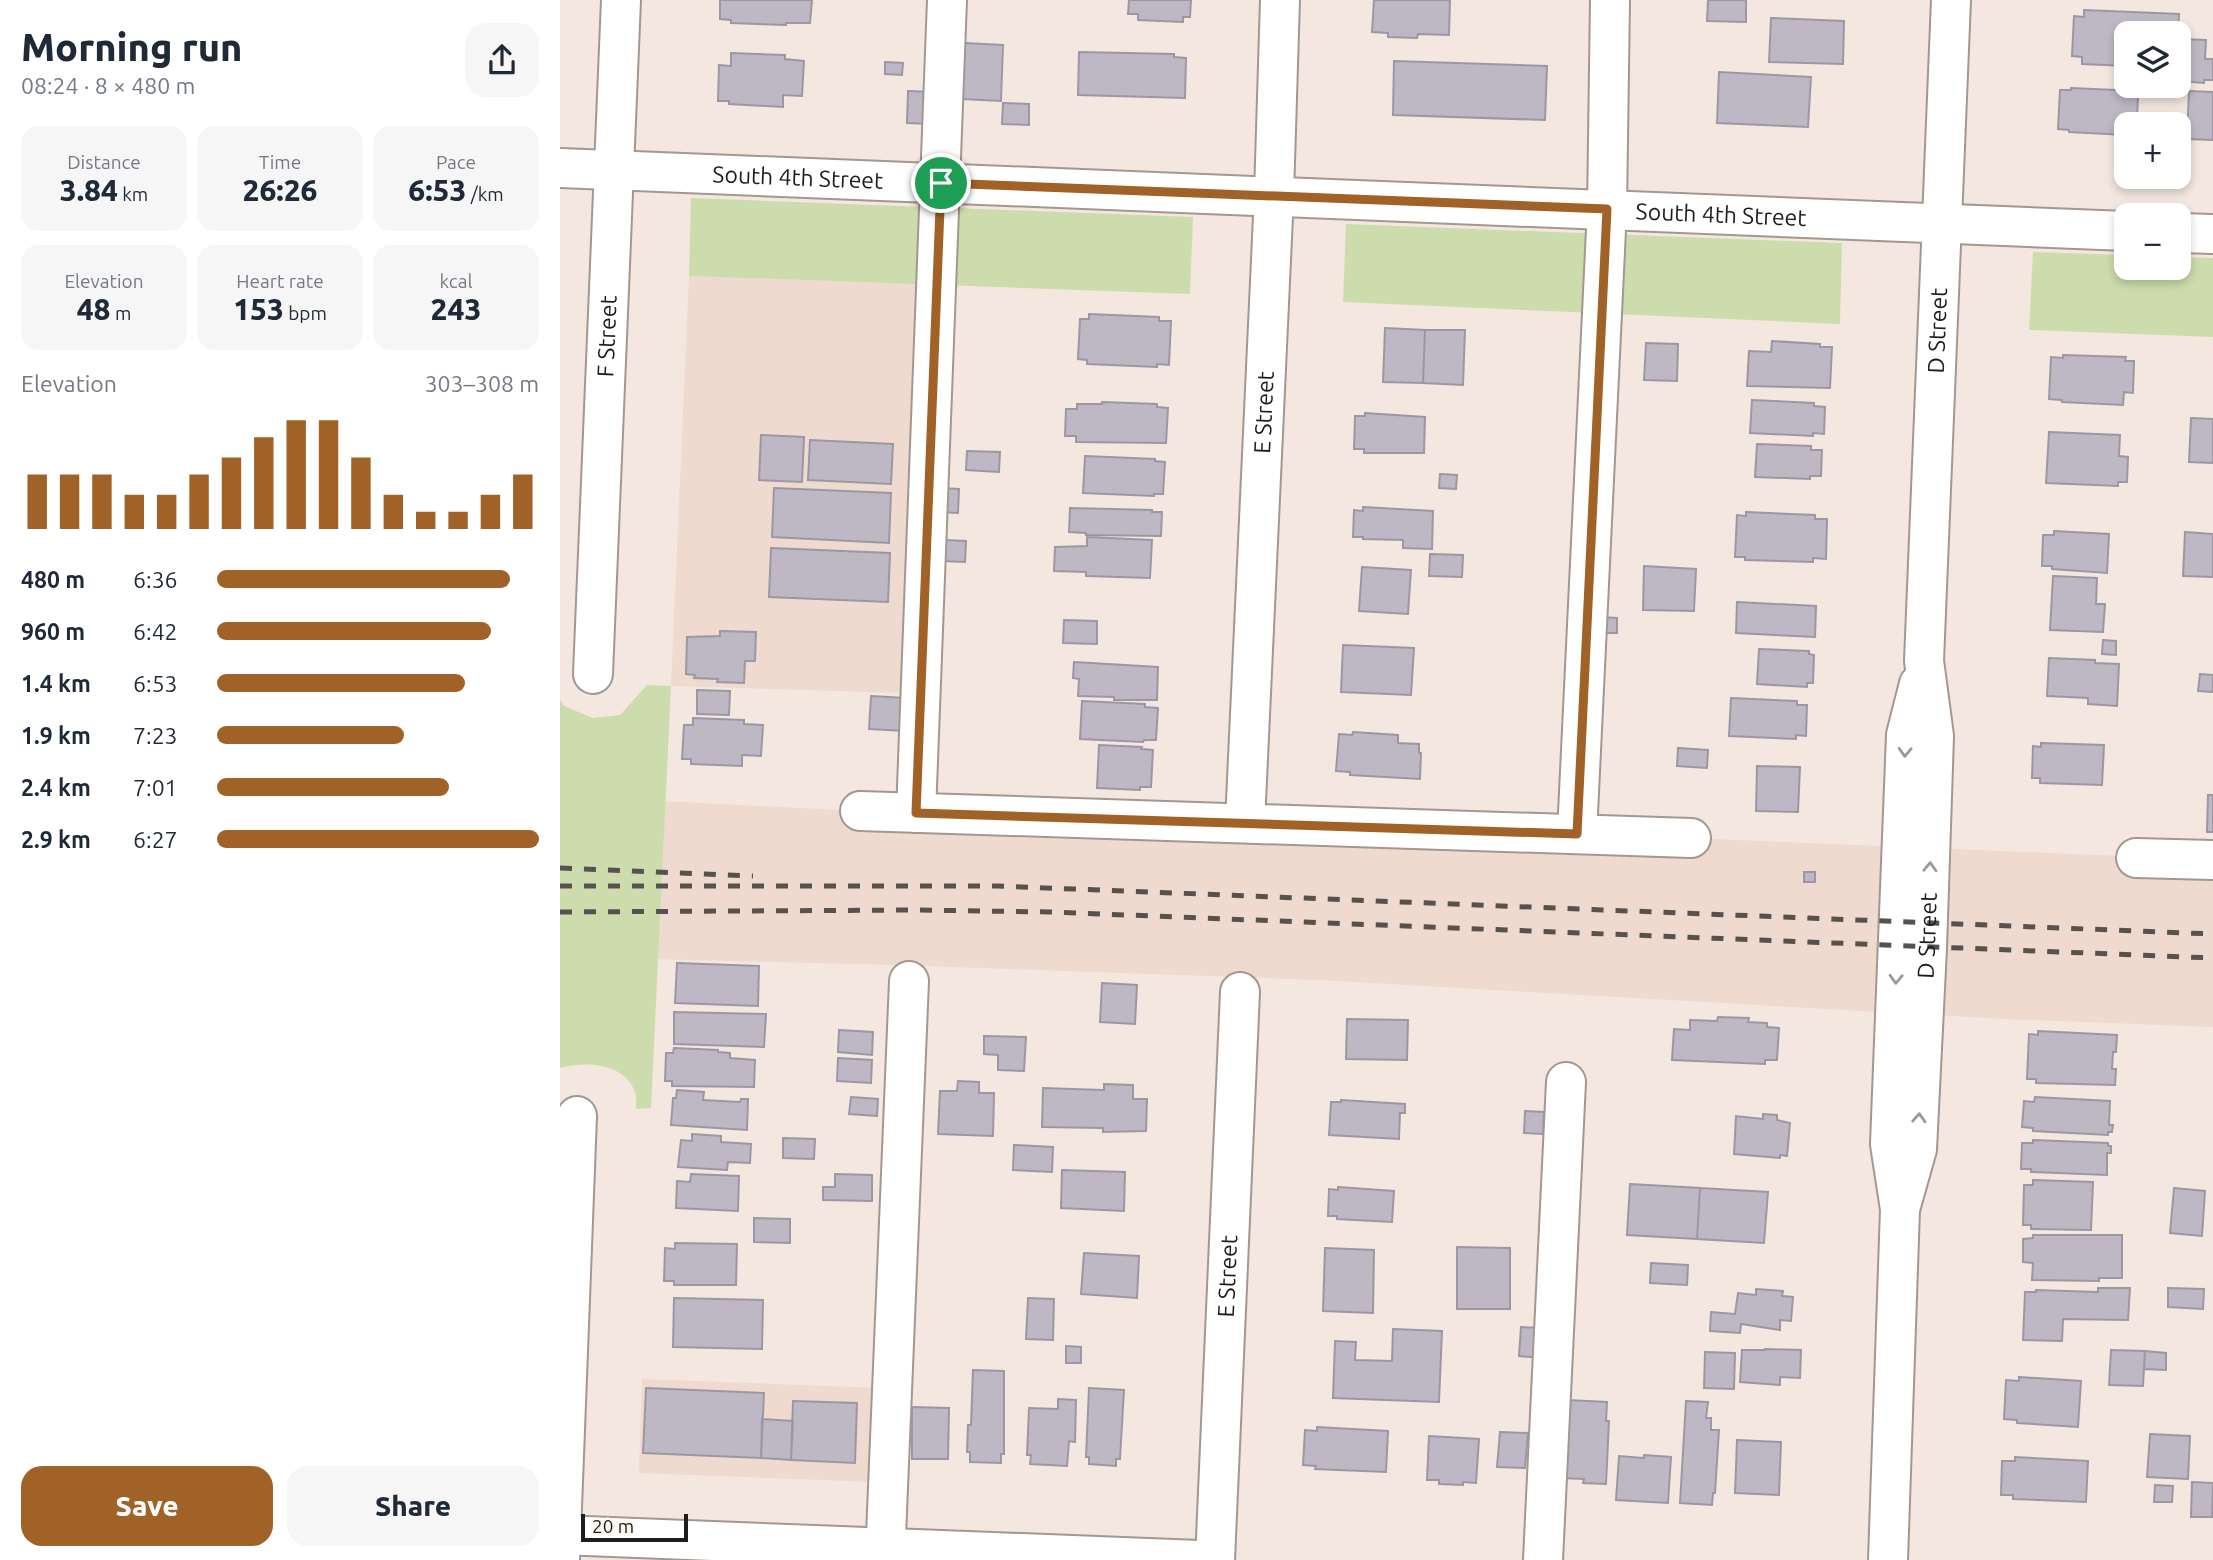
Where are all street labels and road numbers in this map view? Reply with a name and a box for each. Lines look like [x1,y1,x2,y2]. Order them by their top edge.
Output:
street label: South 4th Street [712,161,884,193]
street label: South 4th Street [1635,198,1807,230]
street label: D Street [1923,287,1951,374]
street label: F Street [592,295,621,378]
street label: E Street [1249,371,1278,454]
street label: D Street [1913,892,1941,979]
street label: E Street [1213,1235,1241,1318]

